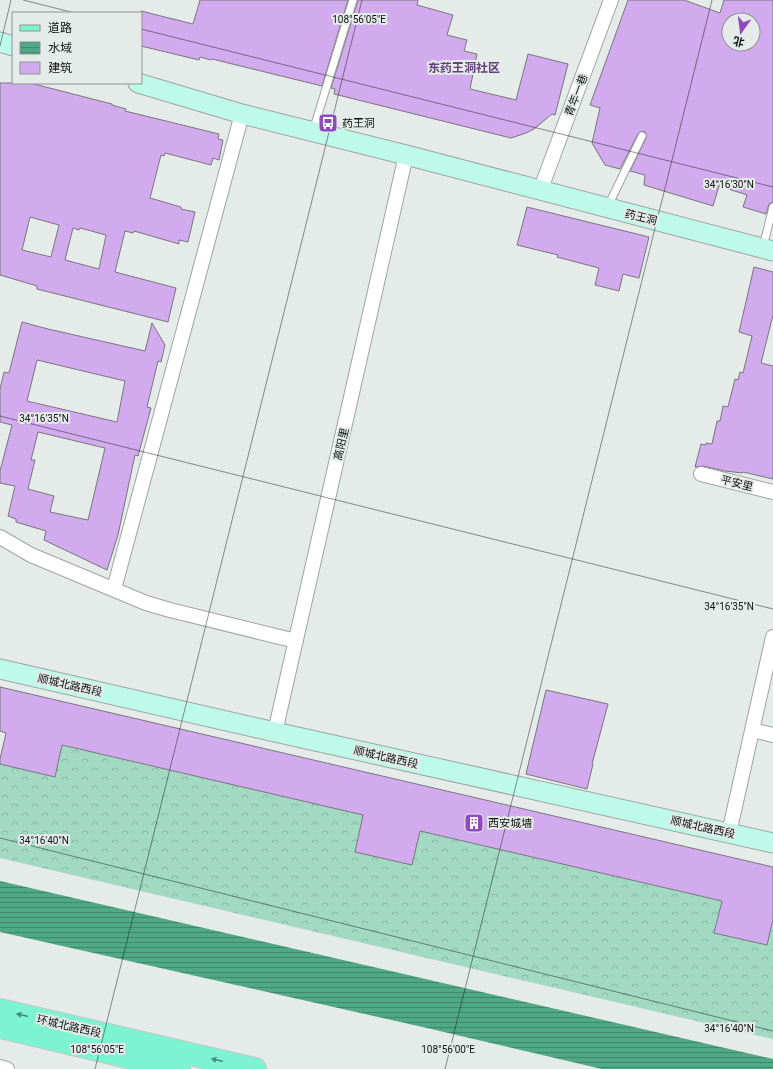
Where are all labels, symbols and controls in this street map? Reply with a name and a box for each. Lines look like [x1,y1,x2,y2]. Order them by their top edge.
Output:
legend [12,12,142,84]
north arrow [721,12,761,52]
text: 108°56'05"E [332,14,386,25]
text: 道路 [48,21,72,35]
text: 北 [732,34,746,49]
text: 水域 [48,41,72,55]
text: 建筑 [48,61,72,75]
district label: 东药王洞社区 [428,61,500,75]
street label: 青年一巷 [563,72,590,118]
bus stop icon: 药王洞 [317,112,339,134]
place label: 药王洞 [342,117,375,130]
text: 34°16'30"N [704,179,754,190]
street label: 药王洞 [623,207,658,228]
text: 34°16'35"N [19,413,69,424]
street label: 高阳里 [331,427,352,462]
street label: 平安里 [719,473,754,494]
text: 34°16'35"N [704,601,754,612]
street label: 顺城北路西段 [36,672,104,699]
street label: 顺城北路西段 [352,744,420,771]
building icon: 西安城墙 [463,812,485,834]
street label: 顺城北路西段 [669,814,737,841]
place label: 西安城墙 [488,817,532,830]
text: 34°16'40"N [19,835,69,846]
one-way arrow [16,1012,28,1018]
street label: 环城北路西段 [35,1013,103,1040]
text: 34°16'40"N [704,1023,754,1034]
text: 108°56'05"E [70,1044,124,1055]
text: 108°56'00"E [421,1044,475,1055]
one-way arrow [211,1057,223,1063]

